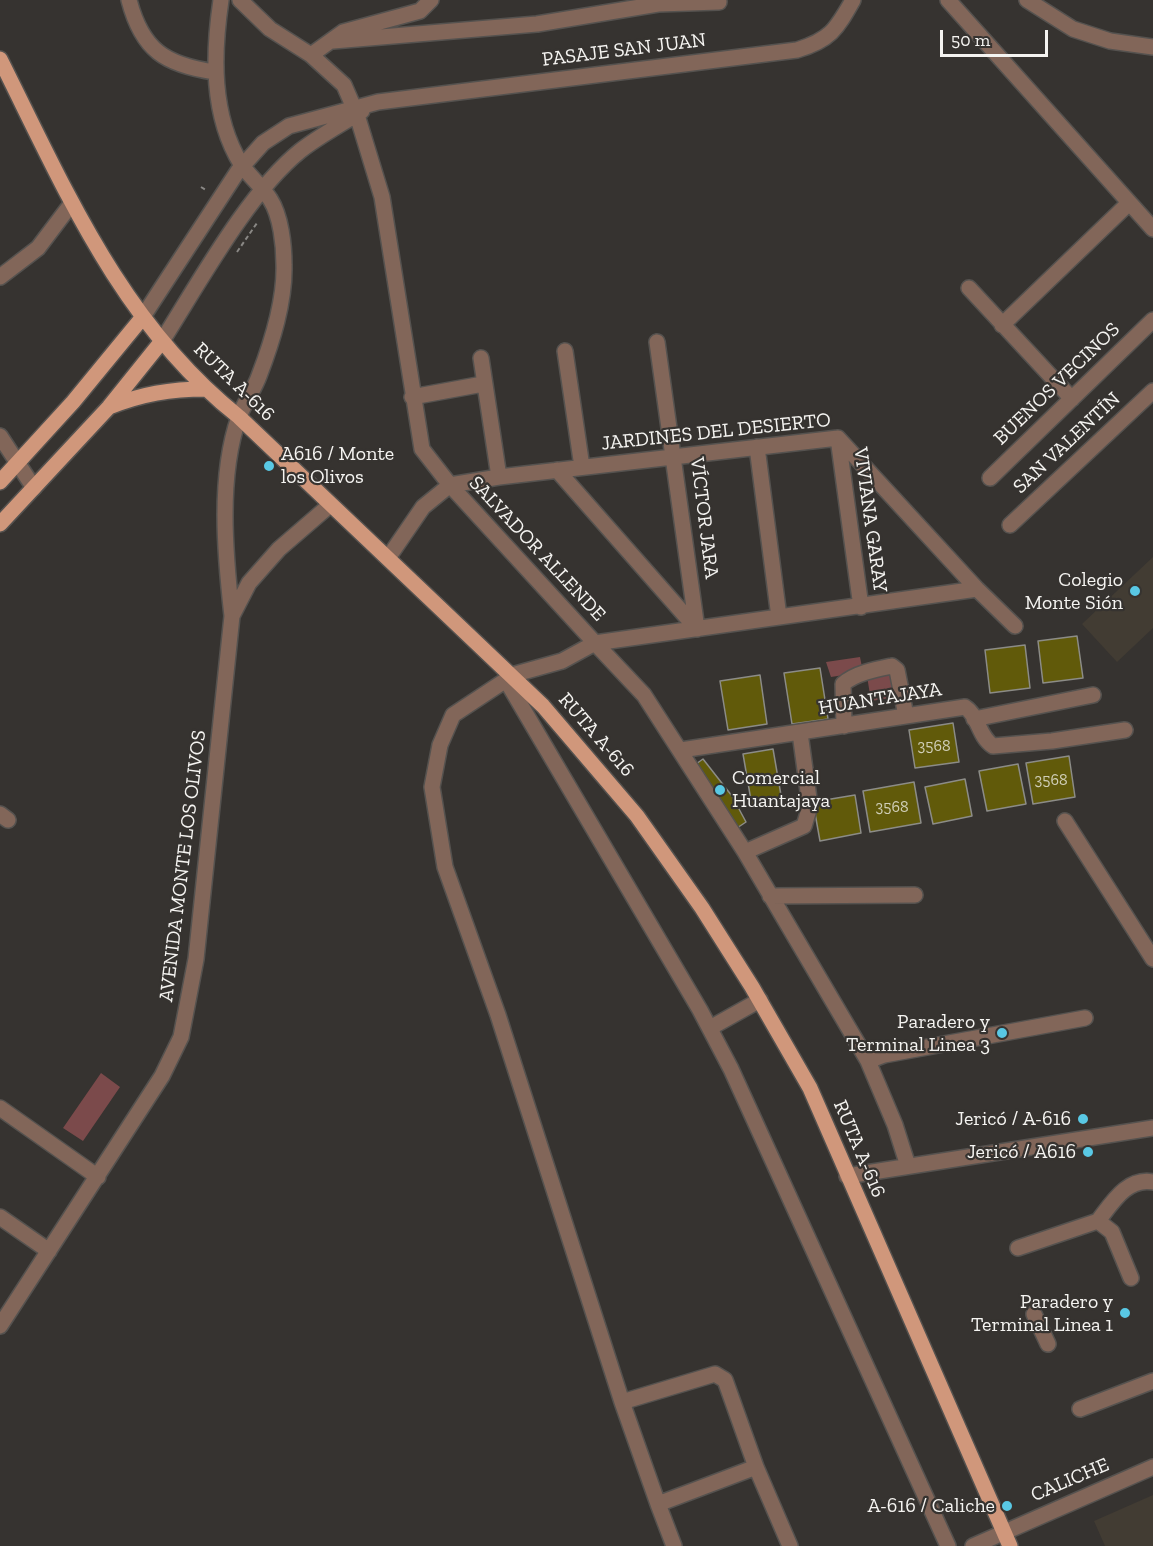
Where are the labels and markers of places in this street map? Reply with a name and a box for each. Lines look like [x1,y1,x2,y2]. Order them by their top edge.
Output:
place label: A616 / Monte los Olivos [281,442,394,489]
marker: A616 / Monte los Olivos [262,459,276,473]
place label: Colegio Monte Sión [1025,568,1123,615]
marker: Colegio Monte Sión [1128,584,1142,598]
place label: Comercial Huantajaya [732,766,830,813]
marker: Comercial Huantajaya [713,783,727,797]
place label: Paradero y Terminal Linea 3 [846,1010,990,1057]
marker: Paradero y Terminal Linea 3 [995,1026,1009,1040]
place label: Jericó / A-616 [955,1107,1071,1131]
marker: Jericó / A-616 [1076,1112,1090,1126]
place label: Jericó / A616 [967,1140,1076,1164]
marker: Jericó / A616 [1081,1145,1095,1159]
place label: Paradero y Terminal Linea 1 [971,1290,1113,1337]
marker: Paradero y Terminal Linea 1 [1118,1306,1132,1320]
place label: A-616 / Caliche [868,1494,995,1518]
marker: A-616 / Caliche [1000,1499,1014,1513]

